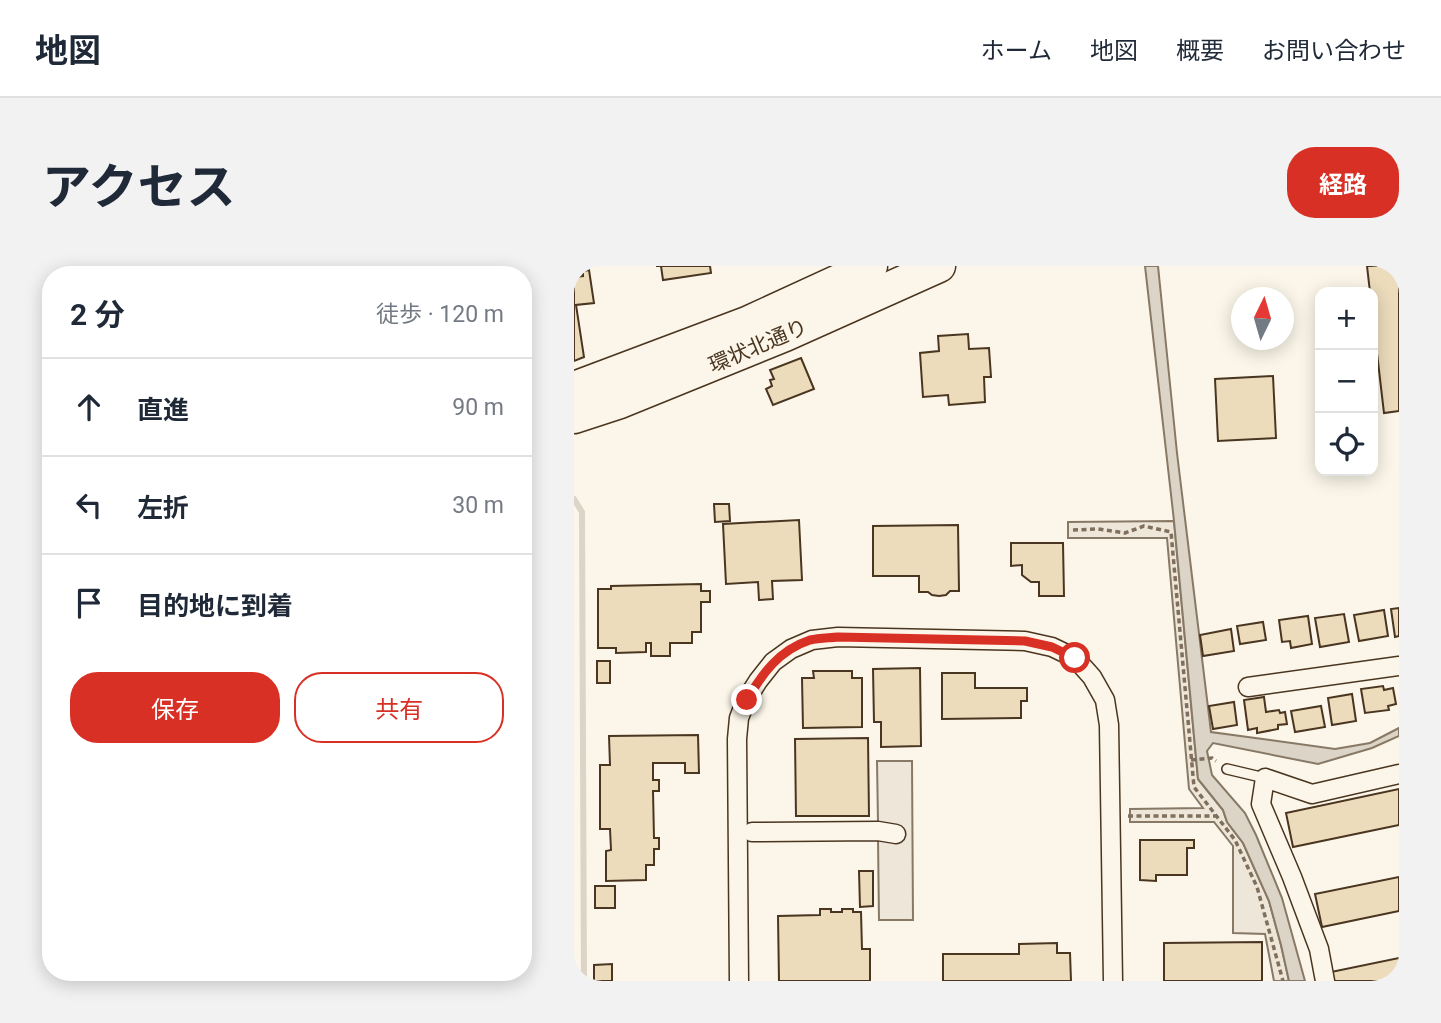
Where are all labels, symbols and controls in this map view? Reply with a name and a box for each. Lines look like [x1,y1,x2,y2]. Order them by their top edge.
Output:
text: 地図 [35,31,101,70]
text: ホーム [981,37,1052,65]
text: 地図 [1090,37,1138,65]
text: 概要 [1176,37,1224,65]
text: お問い合わせ [1262,37,1406,65]
button: 経路 [1287,147,1399,218]
text: アクセス [42,159,236,216]
north arrow [1231,287,1294,350]
map controls [1315,287,1378,476]
button: + [1315,287,1378,350]
text: 2 分 [70,297,125,332]
text: 徒歩 · 120 m [376,301,504,328]
street label: 環状北通り [705,314,811,378]
button: − [1315,350,1378,413]
icon: ahead [70,388,108,426]
text: 90 m [452,394,504,421]
text: 直進 [137,395,189,425]
button: locate [1315,413,1378,476]
icon: left [70,486,108,524]
text: 30 m [452,492,504,519]
text: 左折 [137,493,189,523]
icon: arrive [70,584,108,622]
text: 目的地に到着 [137,591,293,621]
route start [1059,642,1090,673]
button: 保存 [70,672,280,743]
button: 共有 [294,672,504,743]
route end [731,684,762,715]

